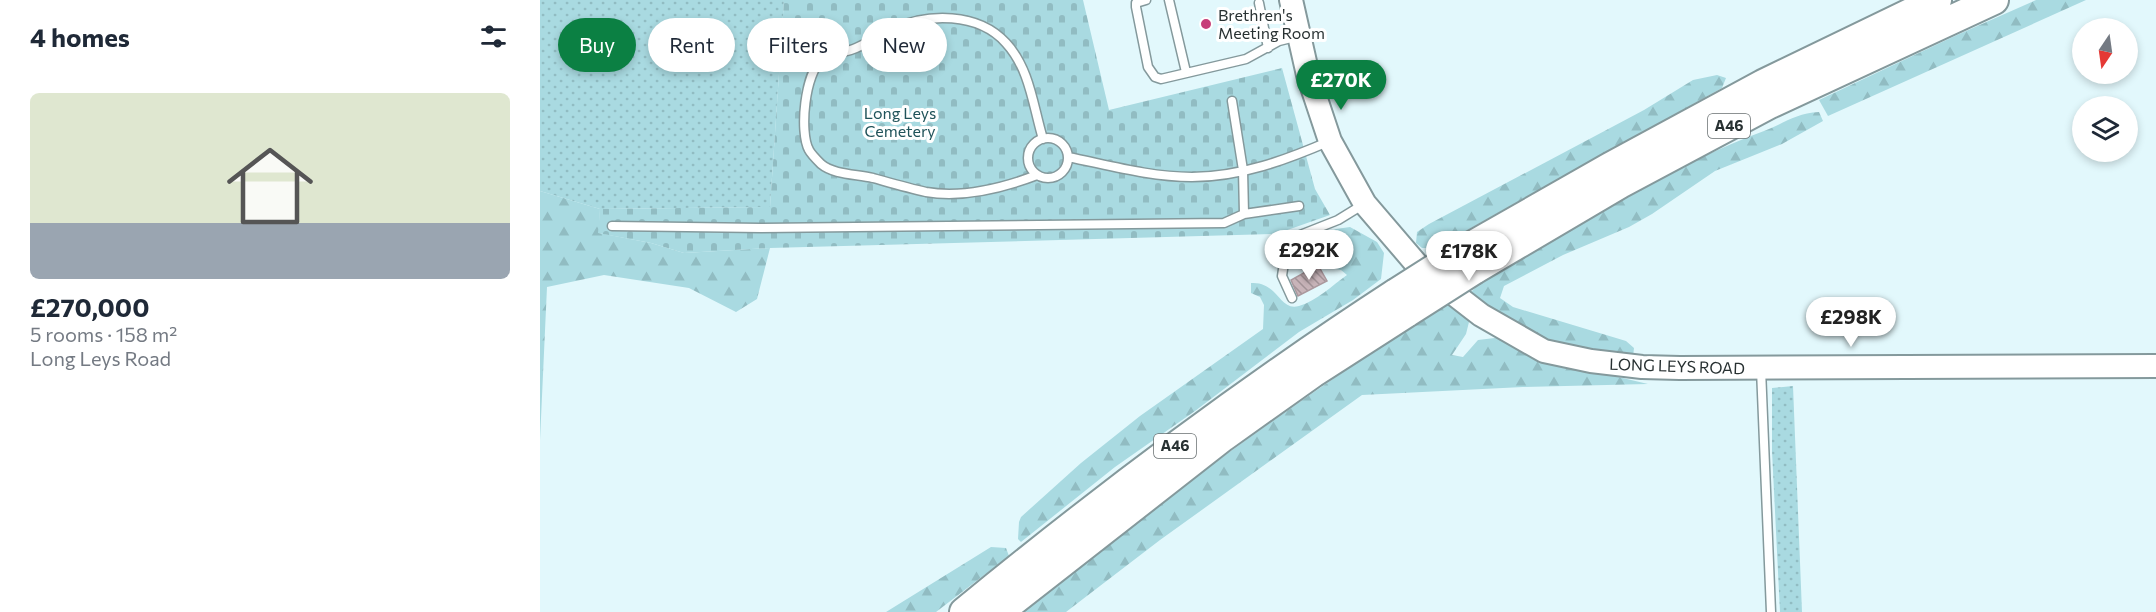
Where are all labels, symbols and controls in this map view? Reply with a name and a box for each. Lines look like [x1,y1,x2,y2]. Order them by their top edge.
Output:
place label: Brethren's Meeting Room [1218,5,1325,42]
marker: Brethren's Meeting Room [1199,17,1213,31]
chip: Buy [558,18,636,72]
chip: Rent [648,18,735,72]
chip: Filters [747,18,849,72]
chip: New [861,18,947,72]
north arrow [2072,18,2138,84]
map controls [2072,18,2138,162]
icon: filters [477,20,510,53]
text: 4 homes [30,21,130,52]
pin: £270K [1299,60,1383,111]
text: £270K [1310,67,1372,91]
button: layers [2072,96,2138,162]
park label: Long Leys Cemetery [864,103,936,140]
road number: A46 [1708,114,1750,138]
icon: home [216,132,324,240]
pin: £292K [1267,230,1351,281]
pin: £178K [1427,231,1511,282]
text: £292K [1279,237,1339,261]
text: £178K [1440,238,1498,262]
text: £270,000 [30,291,149,322]
pin: £298K [1809,297,1893,348]
text: £298K [1820,304,1882,328]
text: 5 rooms · 158 m² [30,322,177,346]
text: Long Leys Road [30,346,171,370]
street label: LONG LEYS ROAD [1609,354,1745,377]
road number: A46 [1154,434,1196,458]

